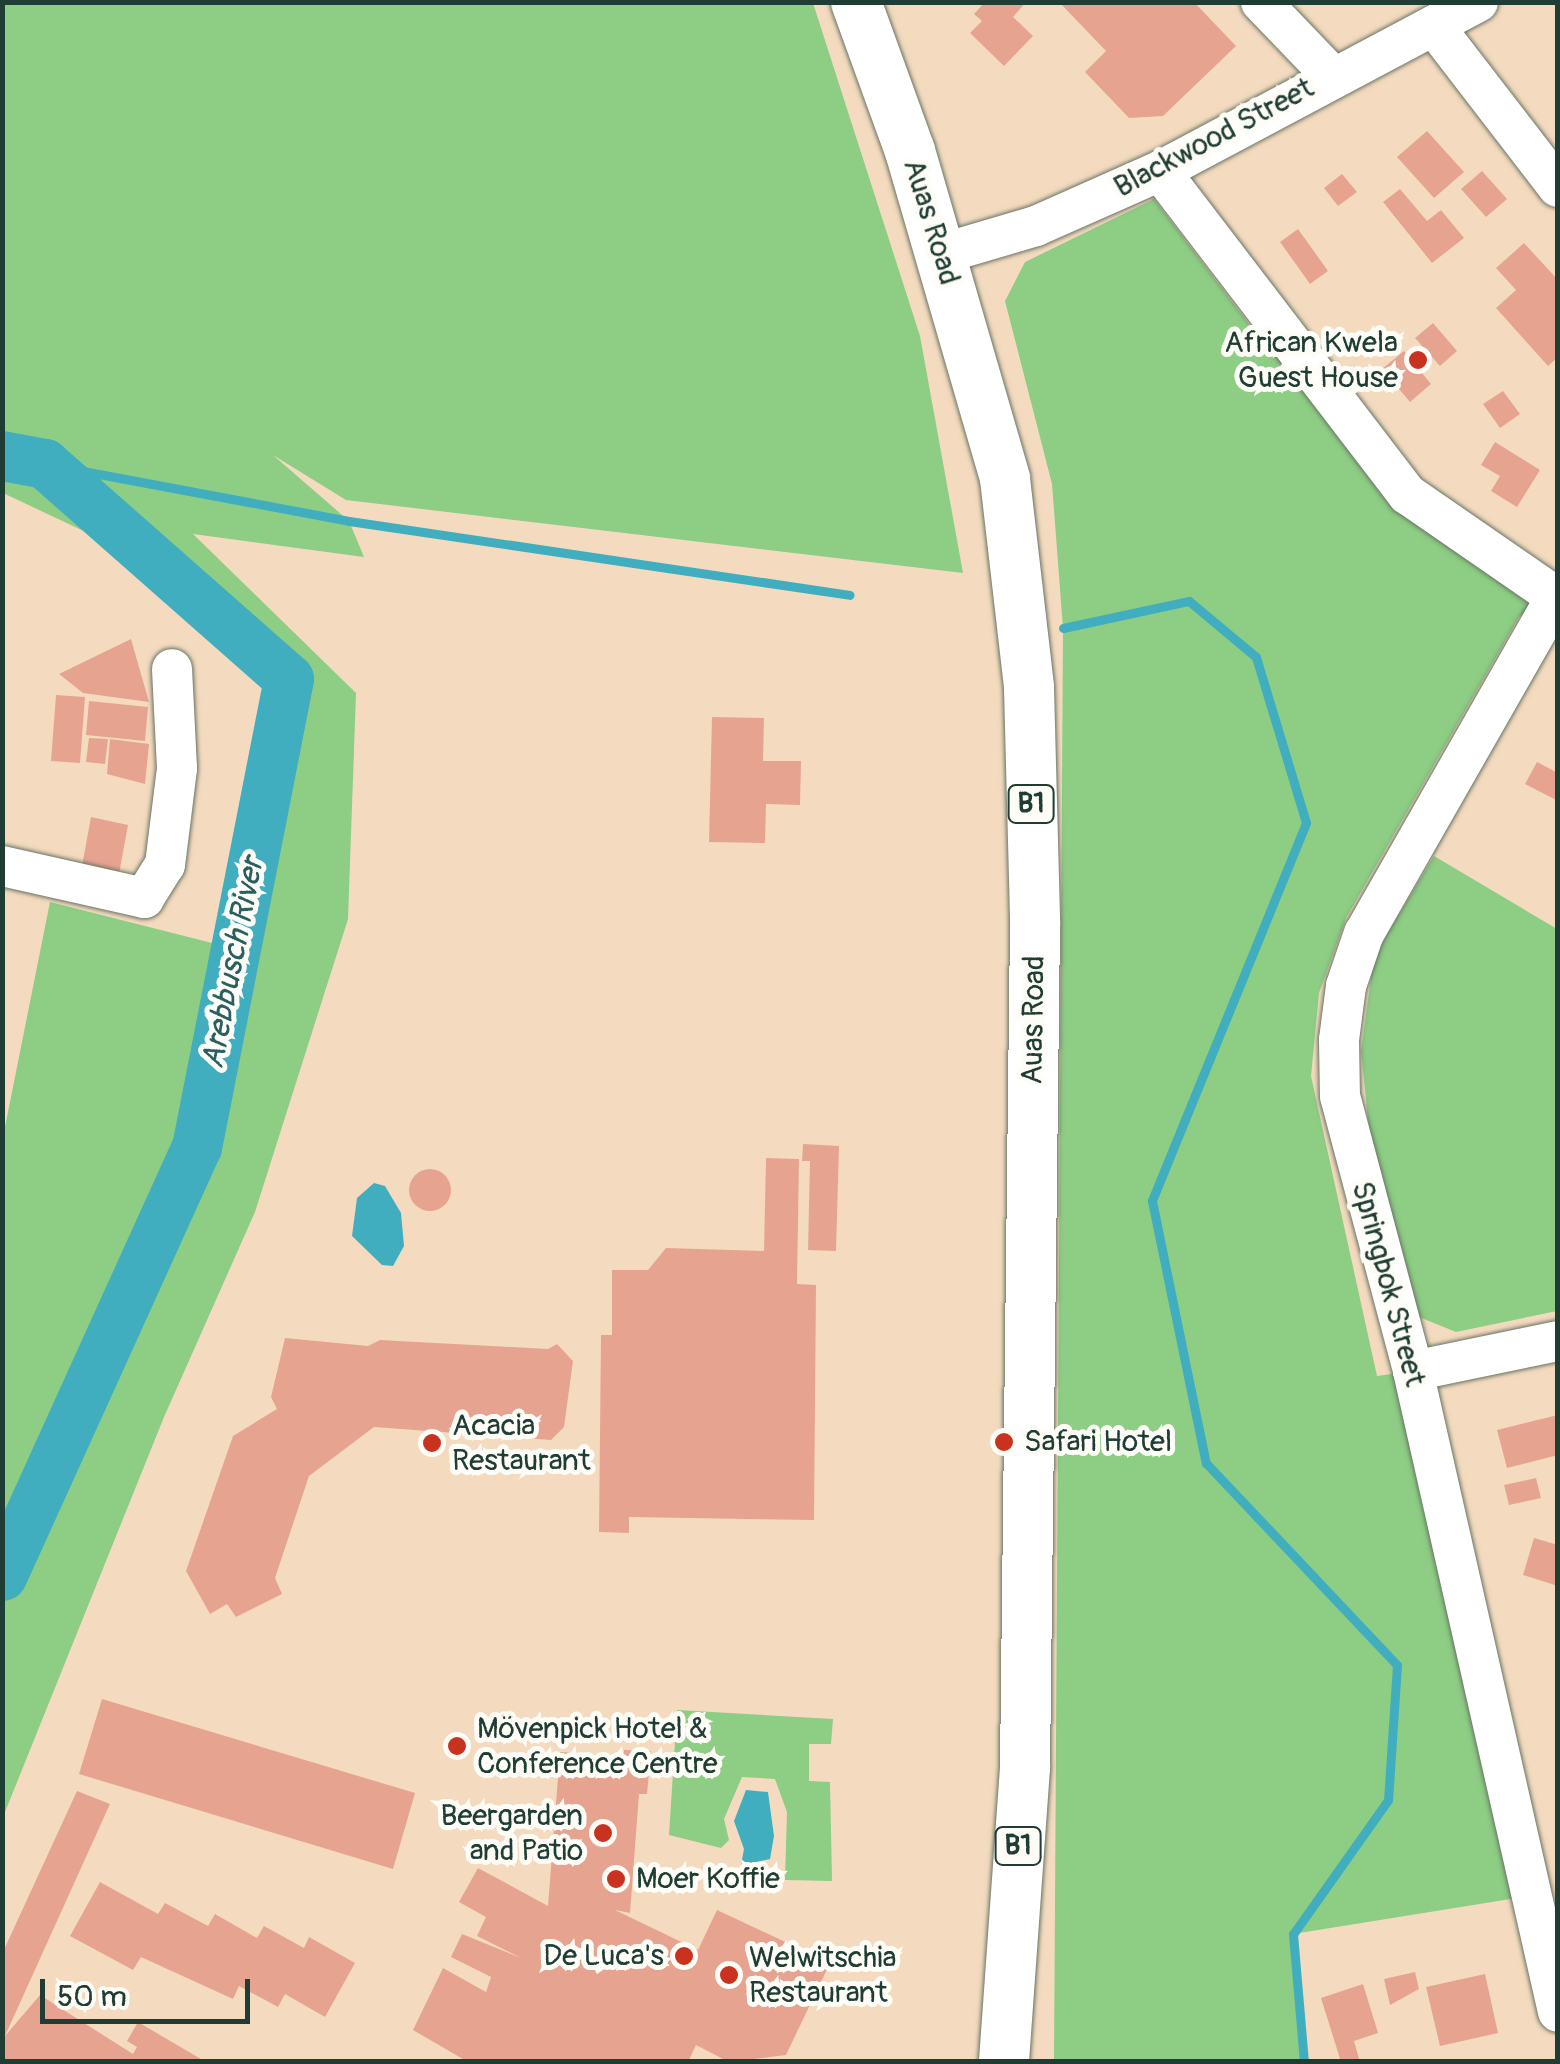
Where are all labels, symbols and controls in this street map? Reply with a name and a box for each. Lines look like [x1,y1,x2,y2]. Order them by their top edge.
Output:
street label: Blackwood Street [1108,70,1320,206]
street label: Auas Road [895,155,967,289]
place label: African Kwela Guest House [1224,325,1398,396]
marker: African Kwela Guest House [1407,349,1429,371]
road number: B1 [1006,781,1056,827]
water label: Arebbusch River [194,854,272,1072]
street label: Auas Road [1015,955,1053,1085]
street label: Springbok Street [1343,1178,1433,1390]
place label: Acacia Restaurant [452,1408,591,1478]
place label: Safari Hotel [1024,1424,1172,1460]
marker: Safari Hotel [993,1431,1015,1453]
marker: Acacia Restaurant [421,1432,443,1454]
place label: Mövenpick Hotel & Conference Centre [477,1711,718,1782]
marker: Mövenpick Hotel & Conference Centre [446,1735,468,1757]
place label: Beergarden and Patio [440,1798,583,1868]
marker: Beergarden and Patio [592,1822,614,1844]
road number: B1 [993,1823,1043,1869]
place label: Moer Koffie [636,1861,780,1897]
marker: Moer Koffie [605,1868,627,1890]
place label: De Luca's [543,1938,664,1974]
place label: Welwitschia Restaurant [749,1940,897,2010]
marker: De Luca's [673,1945,695,1967]
scale bar [45,1959,255,2021]
marker: Welwitschia Restaurant [718,1964,740,1986]
text: 50 m [57,1978,127,2015]

